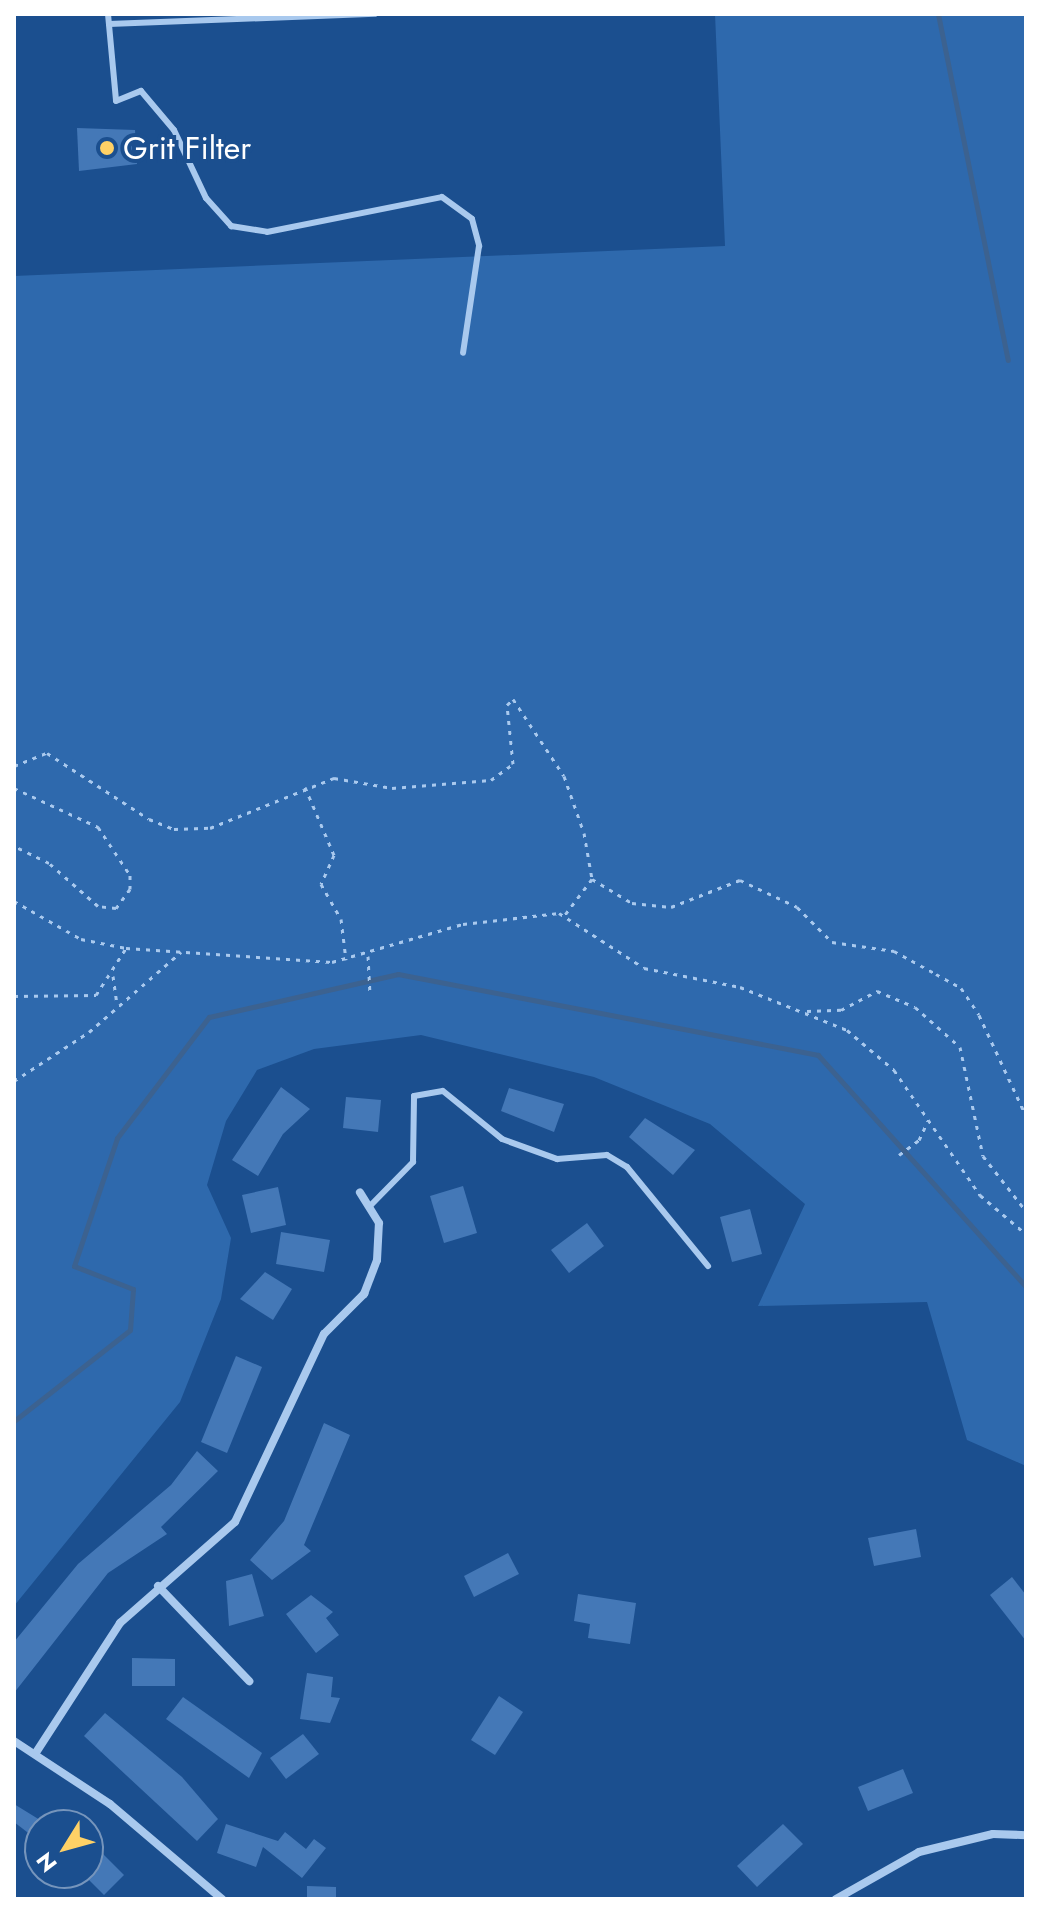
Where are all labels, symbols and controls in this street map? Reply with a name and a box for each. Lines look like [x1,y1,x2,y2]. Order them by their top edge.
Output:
place label: Grit Filter [123,129,251,167]
marker: Grit Filter [98,139,116,157]
north arrow [24,1809,104,1889]
text: N [28,1846,64,1879]

